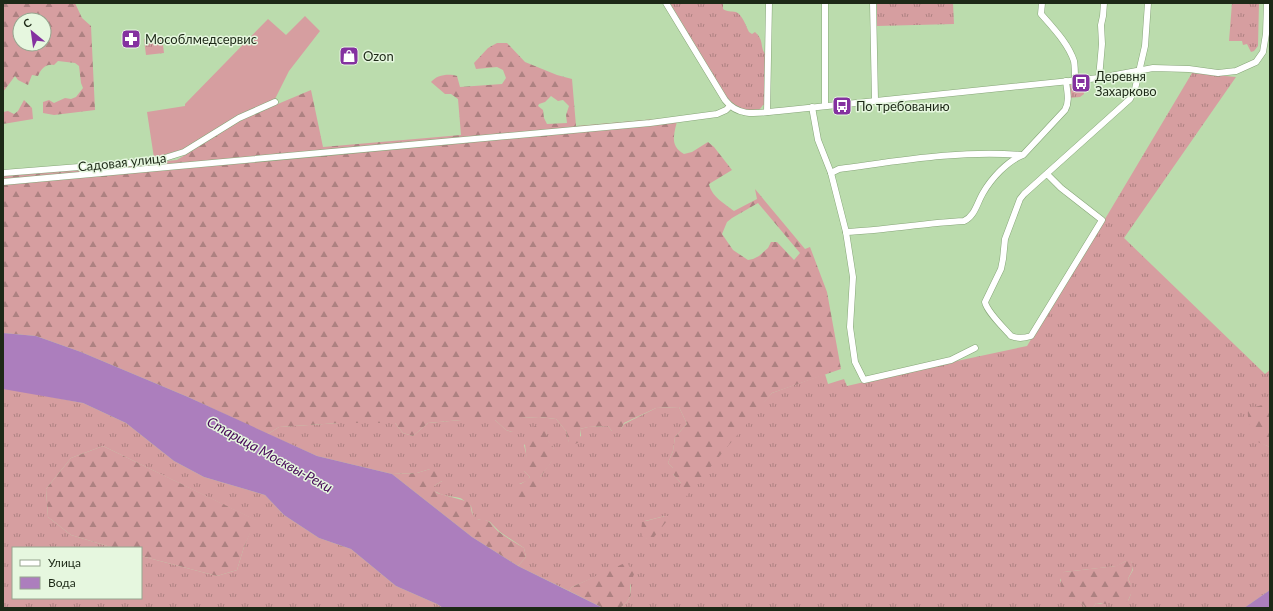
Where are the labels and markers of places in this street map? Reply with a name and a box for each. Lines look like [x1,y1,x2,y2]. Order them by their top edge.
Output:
pharmacy icon: Мособлмедсервис [120,28,142,50]
place label: Мособлмедсервис [145,31,257,47]
shop icon: Ozon [338,45,360,67]
place label: Ozon [363,48,394,64]
place label: Деревня Захарково [1095,68,1157,99]
bus stop icon: Деревня Захарково [1070,72,1092,94]
bus stop icon: По требованию [831,95,853,117]
place label: По требованию [856,98,950,114]

